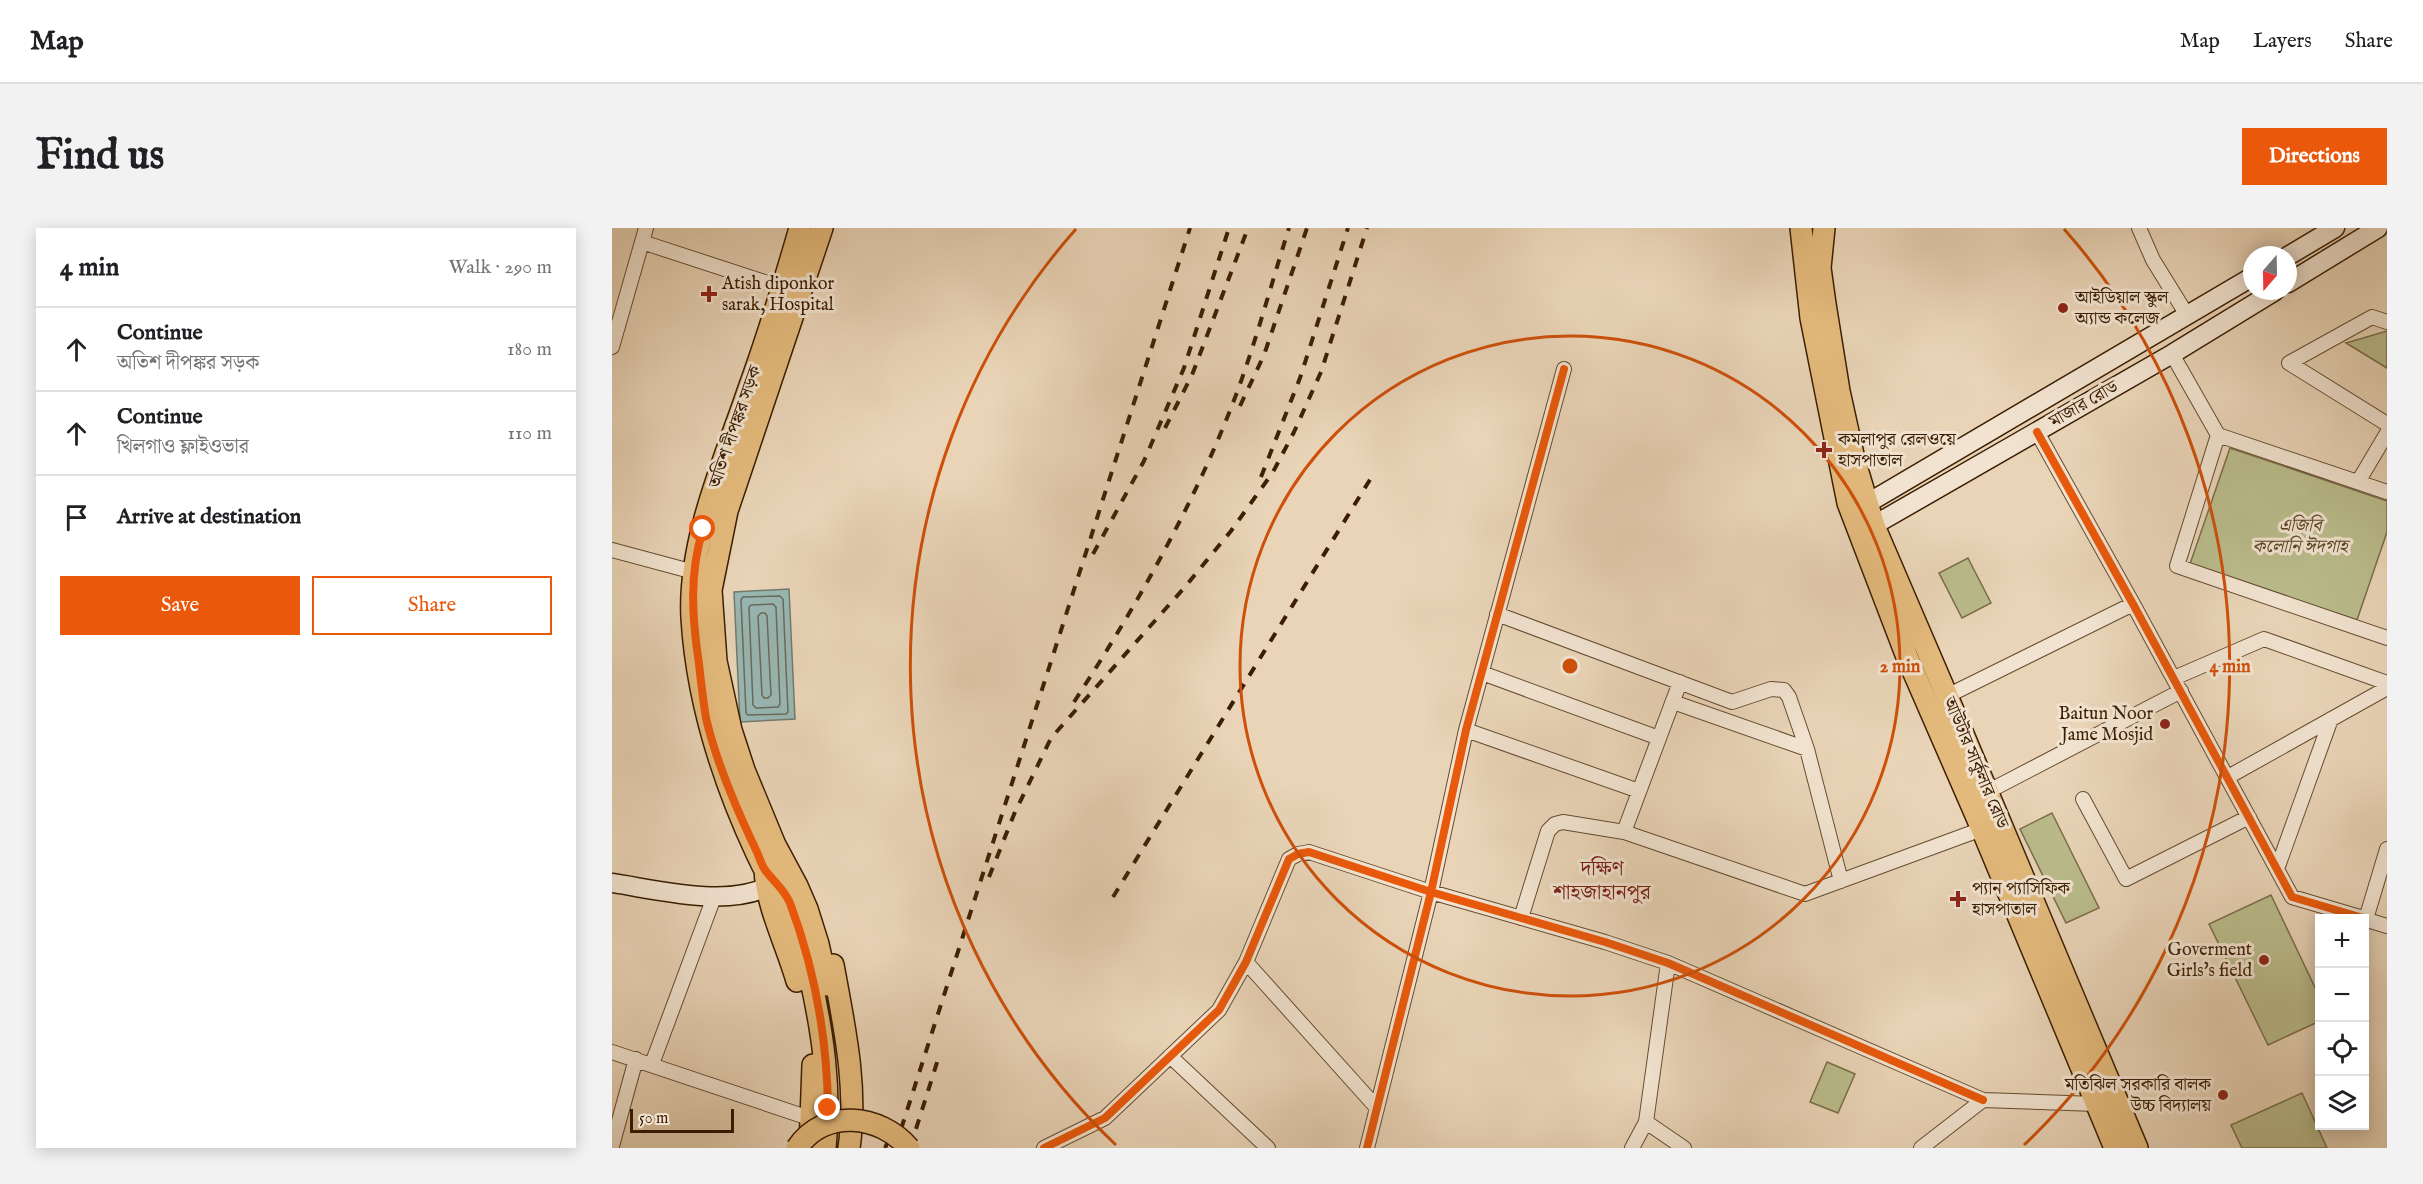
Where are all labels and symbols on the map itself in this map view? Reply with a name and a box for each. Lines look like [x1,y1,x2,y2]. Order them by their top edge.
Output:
north arrow [2243,246,2297,300]
place label: Atish diponkor sarak, Hospital [721,273,834,317]
marker: Atish diponkor sarak, Hospital [700,285,718,303]
place label: আইডিয়াল স্কুল অ্যান্ড কলেজ [2074,286,2169,331]
marker: আইডিয়াল স্কুল অ্যান্ড কলেজ [2056,301,2070,315]
street label: অতিশ দীপঙ্কর সড়ক [704,361,768,492]
street label: মাজার রোড [2045,376,2123,434]
place label: কমলাপুর রেলওয়ে হাসপাতাল [1837,429,1957,473]
marker: কমলাপুর রেলওয়ে হাসপাতাল [1815,441,1833,459]
park label: এজিবি কলোনি ঈদগাহ [2253,514,2351,559]
route start [689,515,715,541]
centre of rings [1560,656,1580,676]
text: 2 min [1880,656,1921,679]
text: 4 min [2209,656,2251,679]
street label: আউটার সার্কুলার রোড [1937,692,2014,833]
place label: Baitun Noor Jame Mosjid [2058,703,2153,747]
marker: Baitun Noor Jame Mosjid [2158,717,2172,731]
district label: দক্ষিণ শাহজাহানপুর [1552,856,1652,907]
place label: প্যান প্যাসিফিক হাসপাতাল [1971,878,2071,922]
marker: প্যান প্যাসিফিক হাসপাতাল [1949,890,1967,908]
place label: Goverment Girls's field [2167,939,2252,983]
marker: Goverment Girls's field [2257,953,2271,967]
place label: মতিঝিল সরকারি বালক উচ্চ বিদ্যালয় [2064,1074,2212,1118]
marker: মতিঝিল সরকারি বালক উচ্চ বিদ্যালয় [2216,1088,2230,1102]
route end [814,1094,840,1120]
scale bar [630,1106,734,1134]

